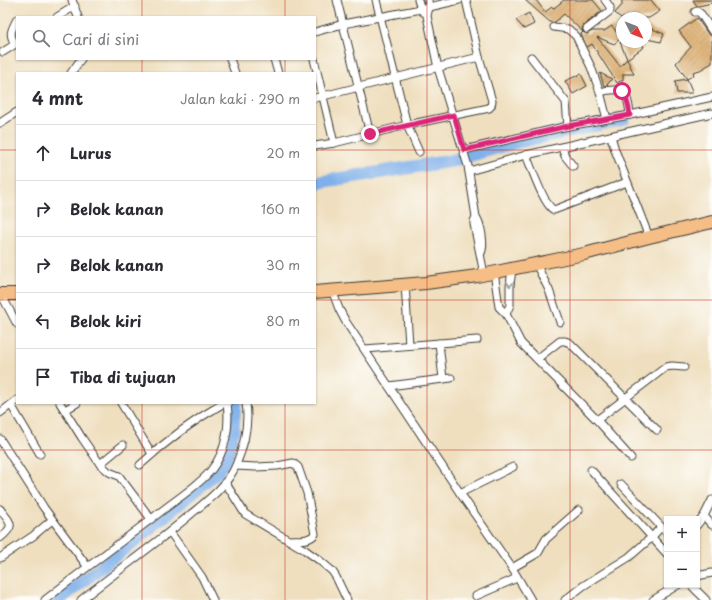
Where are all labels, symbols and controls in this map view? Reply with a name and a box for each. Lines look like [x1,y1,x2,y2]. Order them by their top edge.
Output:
north arrow [616,12,652,48]
search box [16,16,316,60]
icon: search [30,27,52,49]
text: Cari di sini [62,27,139,50]
route start [613,82,631,100]
text: 4 mnt [32,85,83,111]
text: Jalan kaki · 290 m [180,89,300,108]
route end [361,125,379,143]
text: Lurus [70,141,111,164]
icon: ahead [32,142,54,164]
text: 20 m [266,143,300,162]
text: Belok kanan [70,197,164,220]
icon: right [32,198,54,220]
text: 160 m [261,199,300,218]
text: Belok kanan [70,253,164,276]
icon: right [32,254,54,276]
text: 30 m [266,255,300,274]
one-way arrow [506,281,515,287]
text: Belok kiri [70,309,141,332]
icon: left [32,310,54,332]
text: 80 m [266,311,300,330]
text: Tiba di tujuan [70,365,176,388]
icon: arrive [32,366,54,388]
map controls [664,516,700,588]
button: + [664,516,700,552]
button: − [664,552,700,588]

